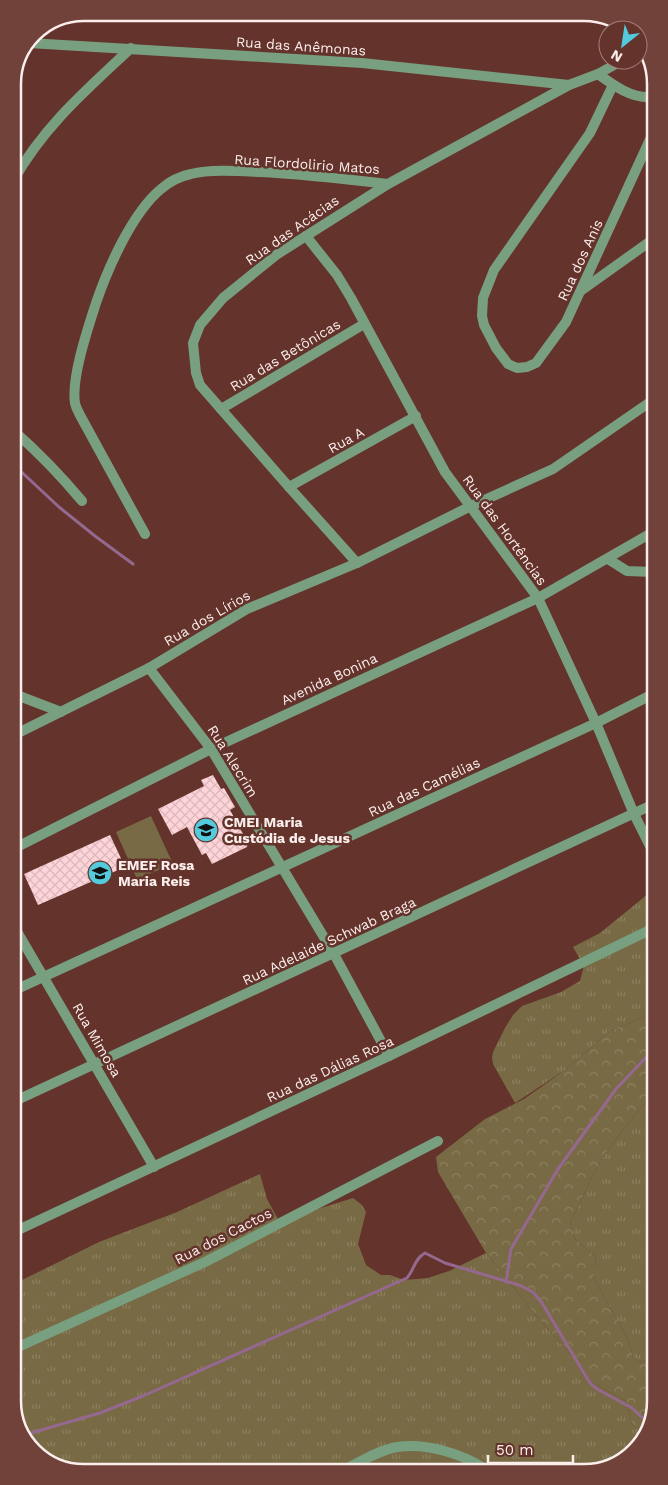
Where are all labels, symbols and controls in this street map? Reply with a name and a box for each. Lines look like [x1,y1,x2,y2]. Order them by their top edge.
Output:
north arrow [598,20,648,70]
street label: Rua das Anêmonas [236,33,366,59]
text: N [608,47,625,66]
street label: Rua Flordolirio Matos [234,151,380,177]
street label: Rua das Acácias [242,192,342,268]
street label: Rua dos Anis [554,217,606,303]
street label: Rua das Betônicas [227,316,343,394]
street label: Rua A [325,424,367,456]
street label: Rua das Hortências [460,472,550,588]
street label: Rua dos Lírios [161,587,253,649]
street label: Avenida Bonina [278,650,380,708]
street label: Rua Alecrim [205,722,261,800]
street label: Rua das Camélias [366,754,482,820]
place label: CMEI Maria Custódia de Jesus [224,814,351,846]
school or university icon: CMEI Maria Custódia de Jesus [193,817,219,843]
place label: EMEF Rosa Maria Reis [118,857,195,889]
school or university icon: EMEF Rosa Maria Reis [87,860,113,886]
street label: Rua Adelaide Schwab Braga [240,894,418,988]
street label: Rua Mimosa [69,1000,125,1080]
street label: Rua das Dálias Rosa [264,1033,396,1105]
street label: Rua dos Cactos [172,1205,274,1267]
scale bar [488,1432,573,1464]
text: 50 m [496,1441,533,1459]

